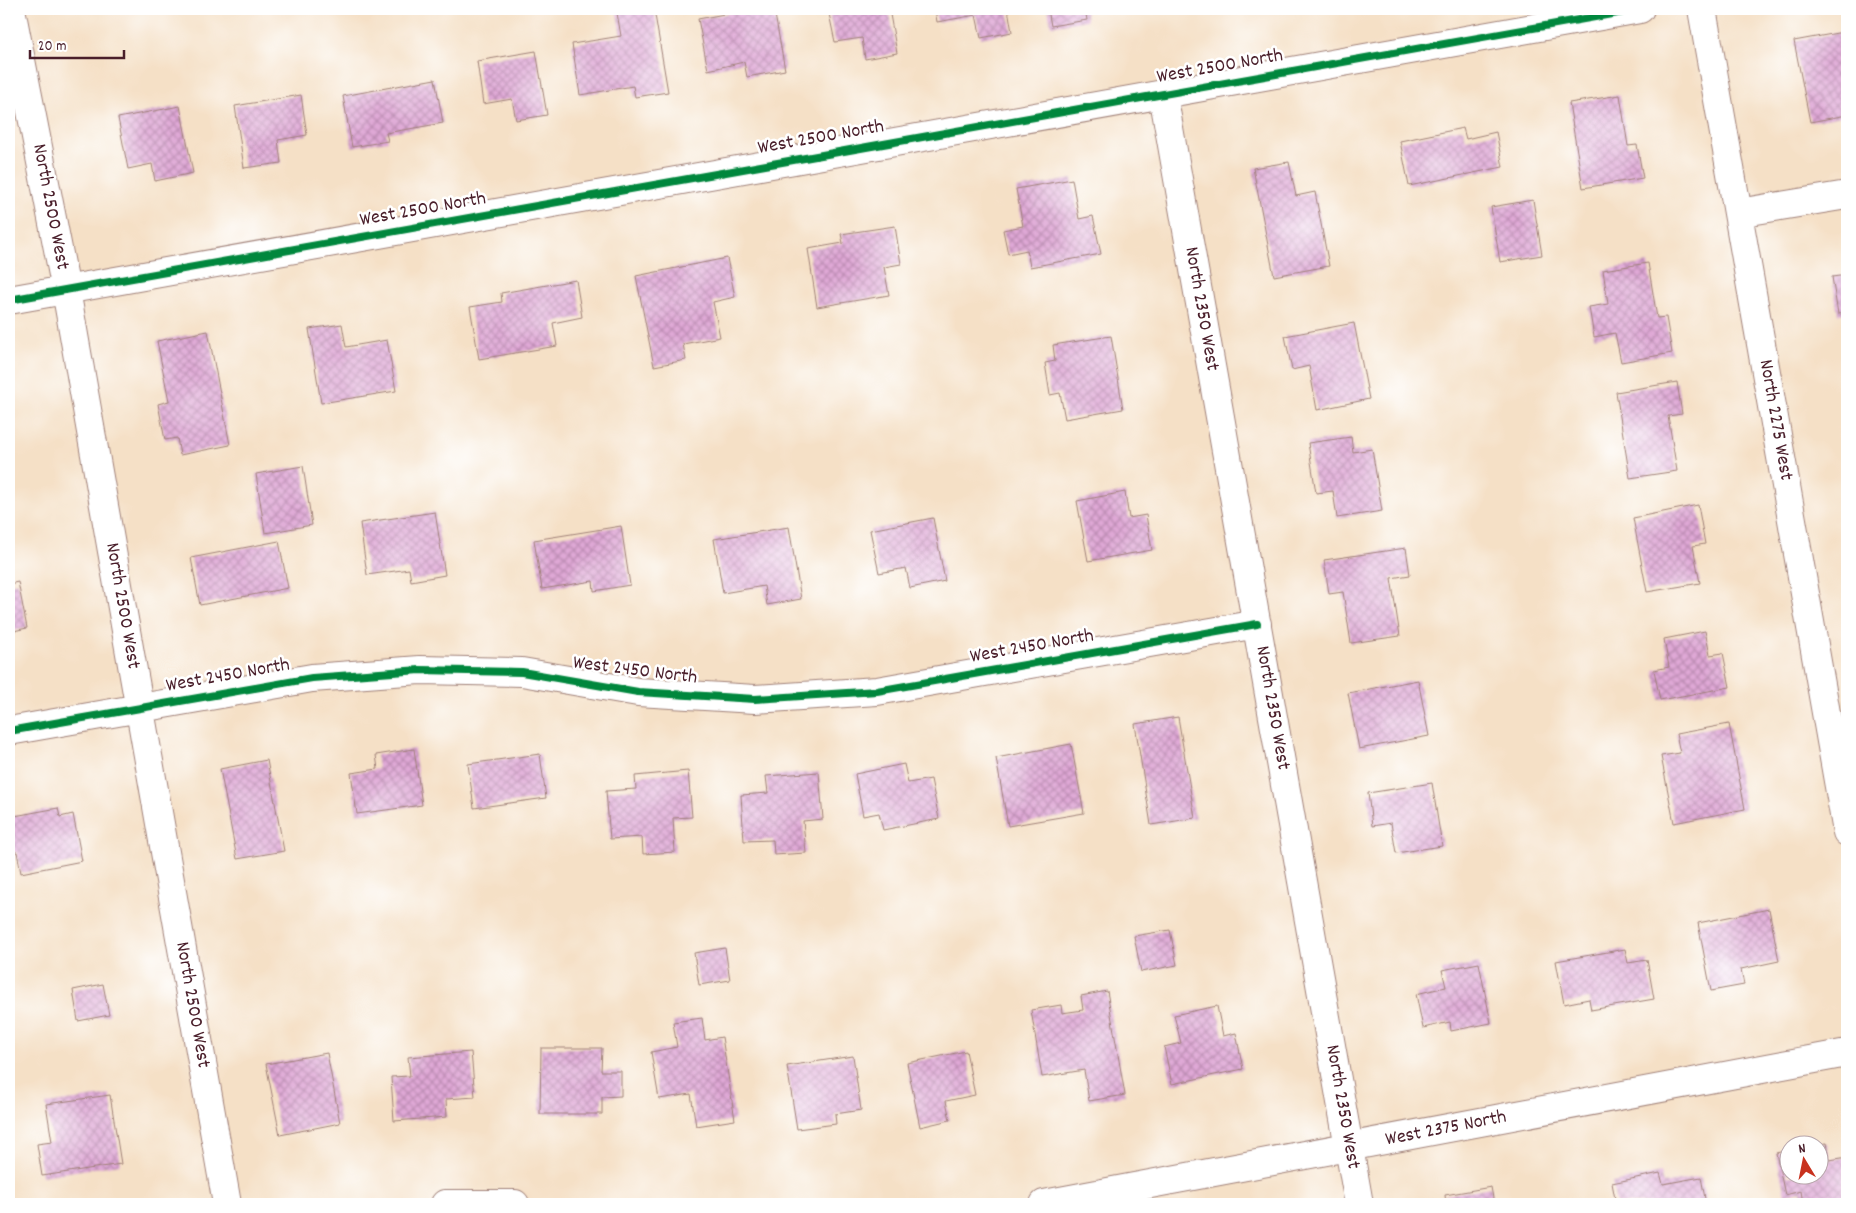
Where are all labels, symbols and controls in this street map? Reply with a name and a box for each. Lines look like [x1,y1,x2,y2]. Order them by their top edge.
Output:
scale bar [30,28,124,60]
text: 20 m [38,36,66,58]
street label: West 2500 North [1155,42,1285,92]
street label: West 2500 North [756,113,886,163]
street label: North 2500 West [24,142,76,272]
street label: West 2500 North [358,185,488,235]
street label: North 2350 West [1176,245,1226,373]
street label: North 2275 West [1751,357,1799,483]
street label: North 2500 West [97,541,147,671]
street label: West 2450 North [968,622,1096,672]
street label: North 2350 West [1247,644,1297,772]
street label: West 2450 North [571,649,699,693]
street label: West 2450 North [164,651,292,701]
street label: North 2500 West [167,940,217,1070]
street label: North 2350 West [1317,1043,1367,1171]
street label: West 2375 North [1383,1104,1509,1154]
north arrow [1778,1136,1828,1186]
text: N [1797,1139,1807,1160]

